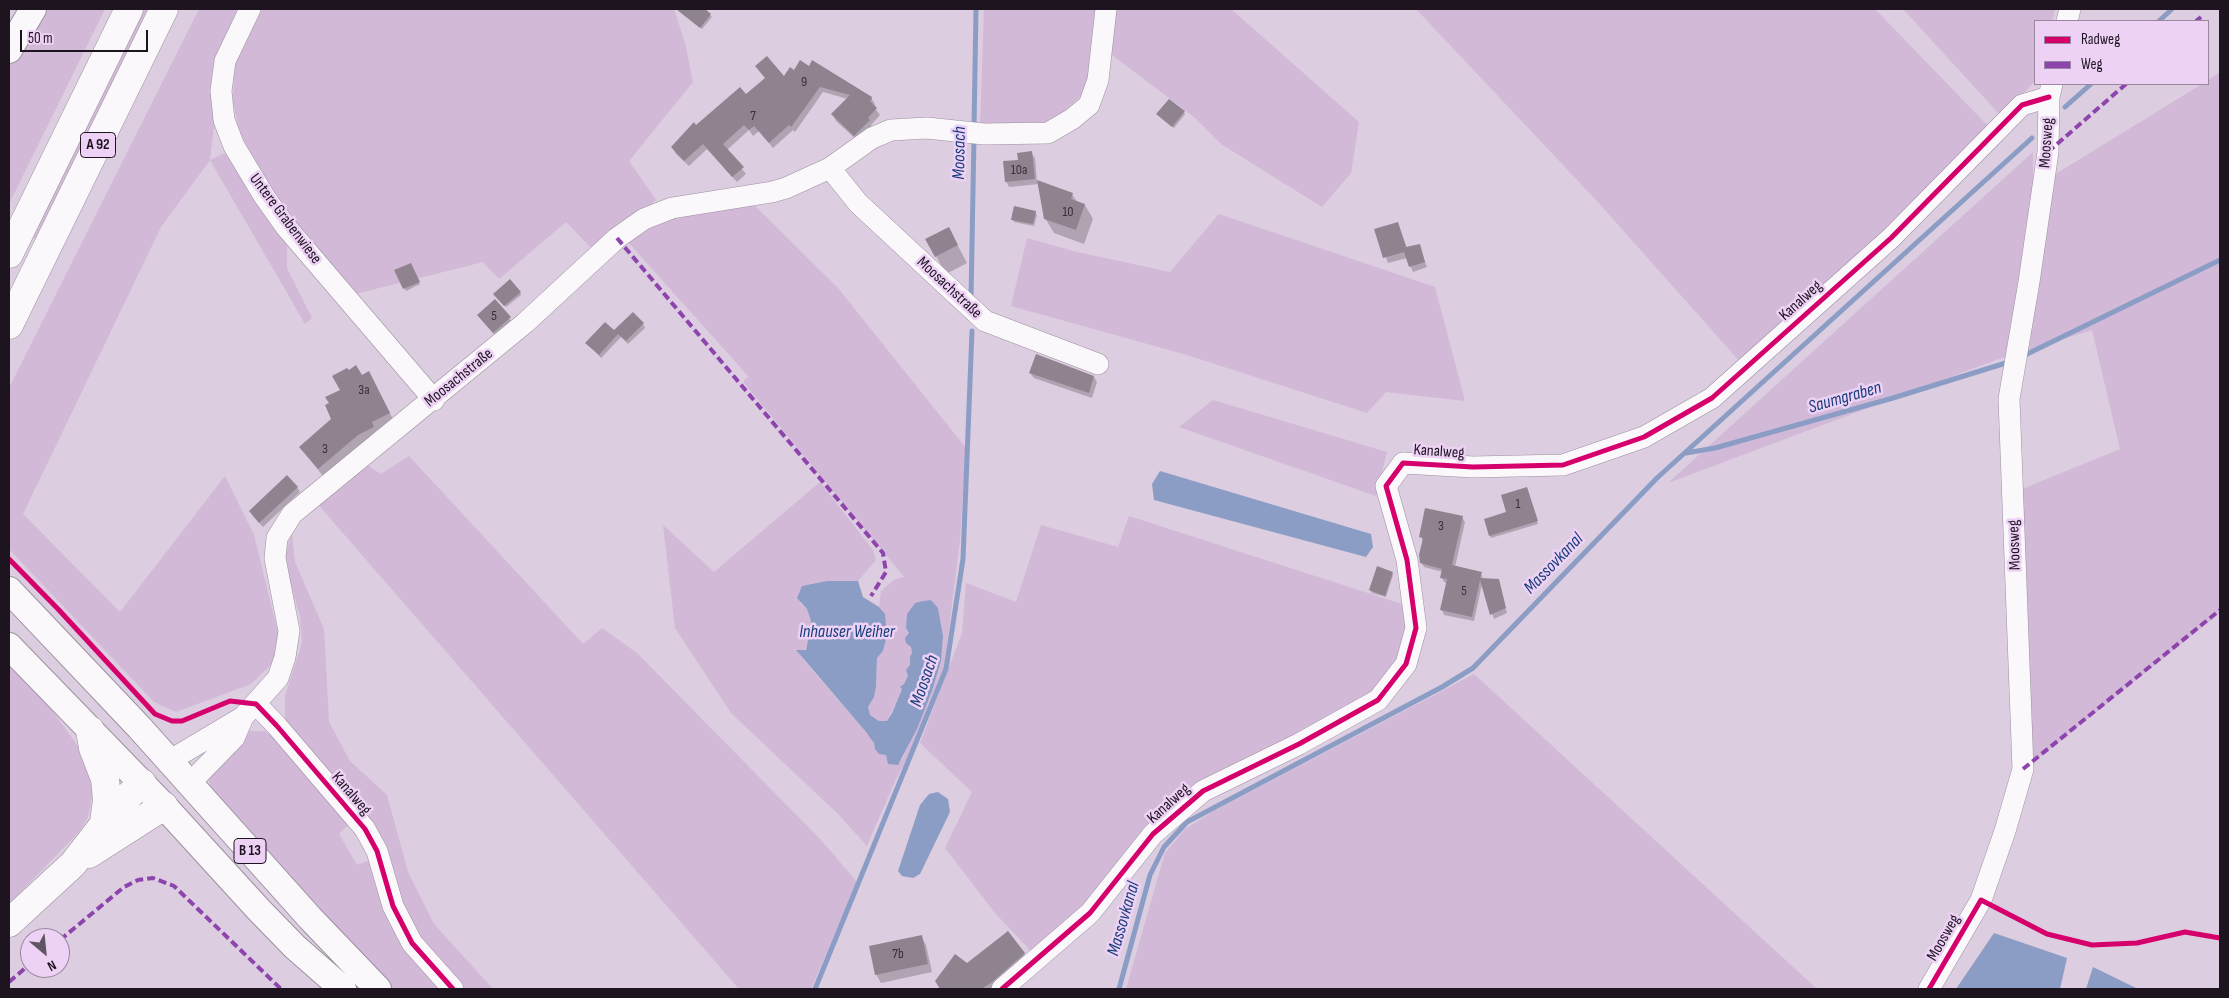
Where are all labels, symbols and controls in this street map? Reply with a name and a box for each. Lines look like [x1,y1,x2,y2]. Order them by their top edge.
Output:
scale bar [22,20,150,52]
legend [2034,20,2209,85]
text: 50 m [28,29,53,48]
text: Radweg [2081,30,2120,49]
text: Weg [2081,55,2103,74]
house number: 9 [801,74,807,90]
house number: 7 [750,108,756,124]
street label: Moosweg [2036,117,2058,169]
water label: Moosach [949,126,971,180]
road number: A 92 [80,132,116,158]
house number: 10a [1011,162,1027,178]
street label: Untere Grabenwiese [245,170,325,268]
house number: 10 [1062,204,1074,220]
street label: Moosachstraße [912,253,986,323]
street label: Kanalweg [1776,277,1826,325]
house number: 5 [491,308,497,324]
street label: Moosachstraße [421,345,497,411]
water label: Saumgraben [1806,377,1884,419]
house number: 3a [358,382,370,398]
house number: 3 [322,441,328,457]
street label: Kanalweg [1413,441,1465,463]
house number: 1 [1516,496,1520,512]
house number: 3 [1438,518,1444,534]
street label: Moosweg [2005,520,2025,570]
water label: Massovkanal [1520,529,1588,599]
house number: 5 [1461,583,1467,599]
water label: Inhauser Weiher [799,621,895,643]
water label: Moosach [906,652,944,710]
street label: Kanalweg [327,768,375,820]
street label: Kanalweg [1144,780,1194,828]
road number: B 13 [234,838,266,864]
water label: Massovkanal [1103,879,1145,959]
street label: Moosweg [1923,911,1965,965]
north arrow [20,928,70,978]
house number: 7b [892,946,904,962]
text: N [45,957,59,975]

